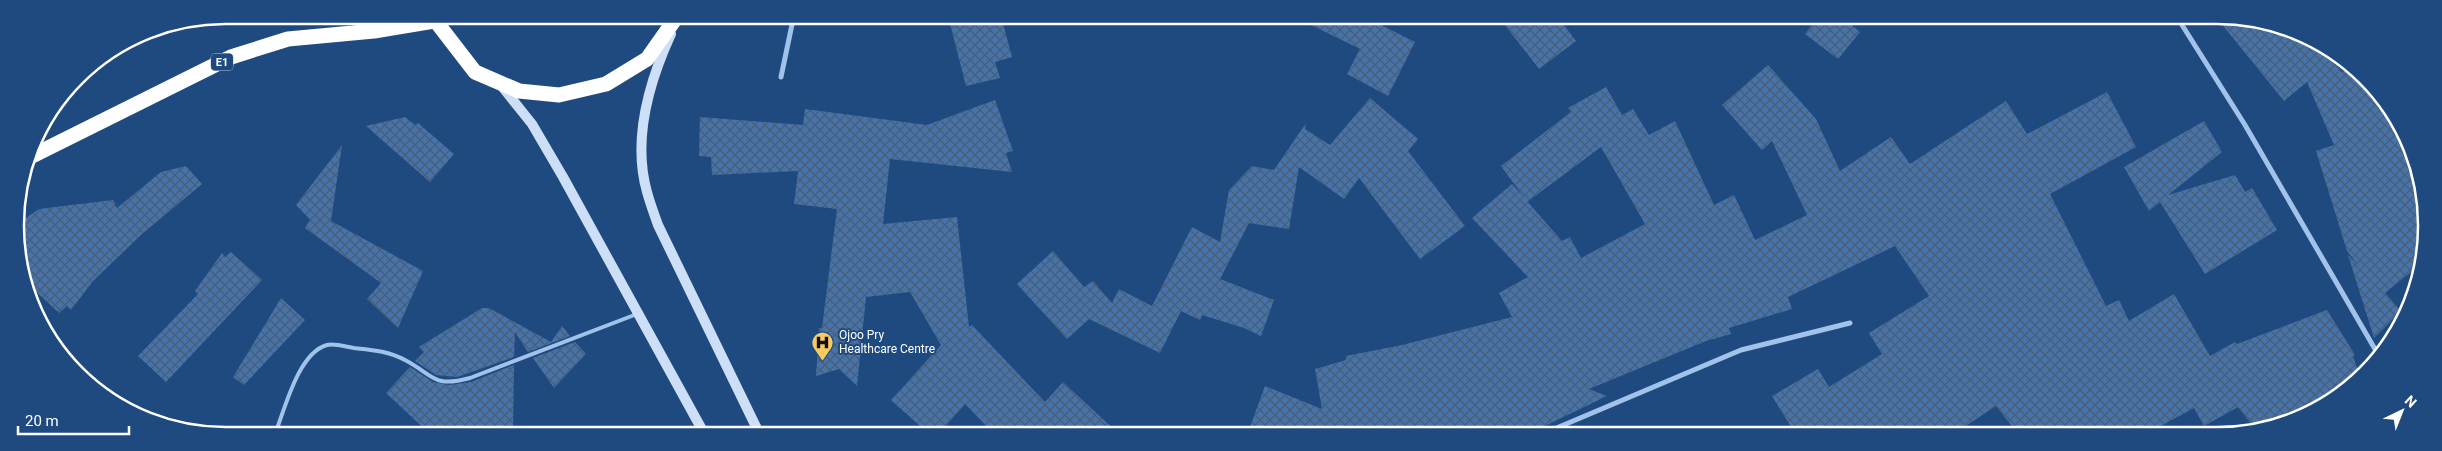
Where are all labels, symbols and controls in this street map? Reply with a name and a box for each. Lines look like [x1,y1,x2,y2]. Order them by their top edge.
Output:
road number: E1 [211,54,233,70]
place label: Ojoo Pry Healthcare Centre [839,328,935,356]
hospital icon: Ojoo Pry Healthcare Centre [811,330,835,361]
north arrow [2377,386,2427,436]
text: N [2402,392,2420,411]
scale bar [18,404,129,436]
text: 20 m [25,412,59,430]

